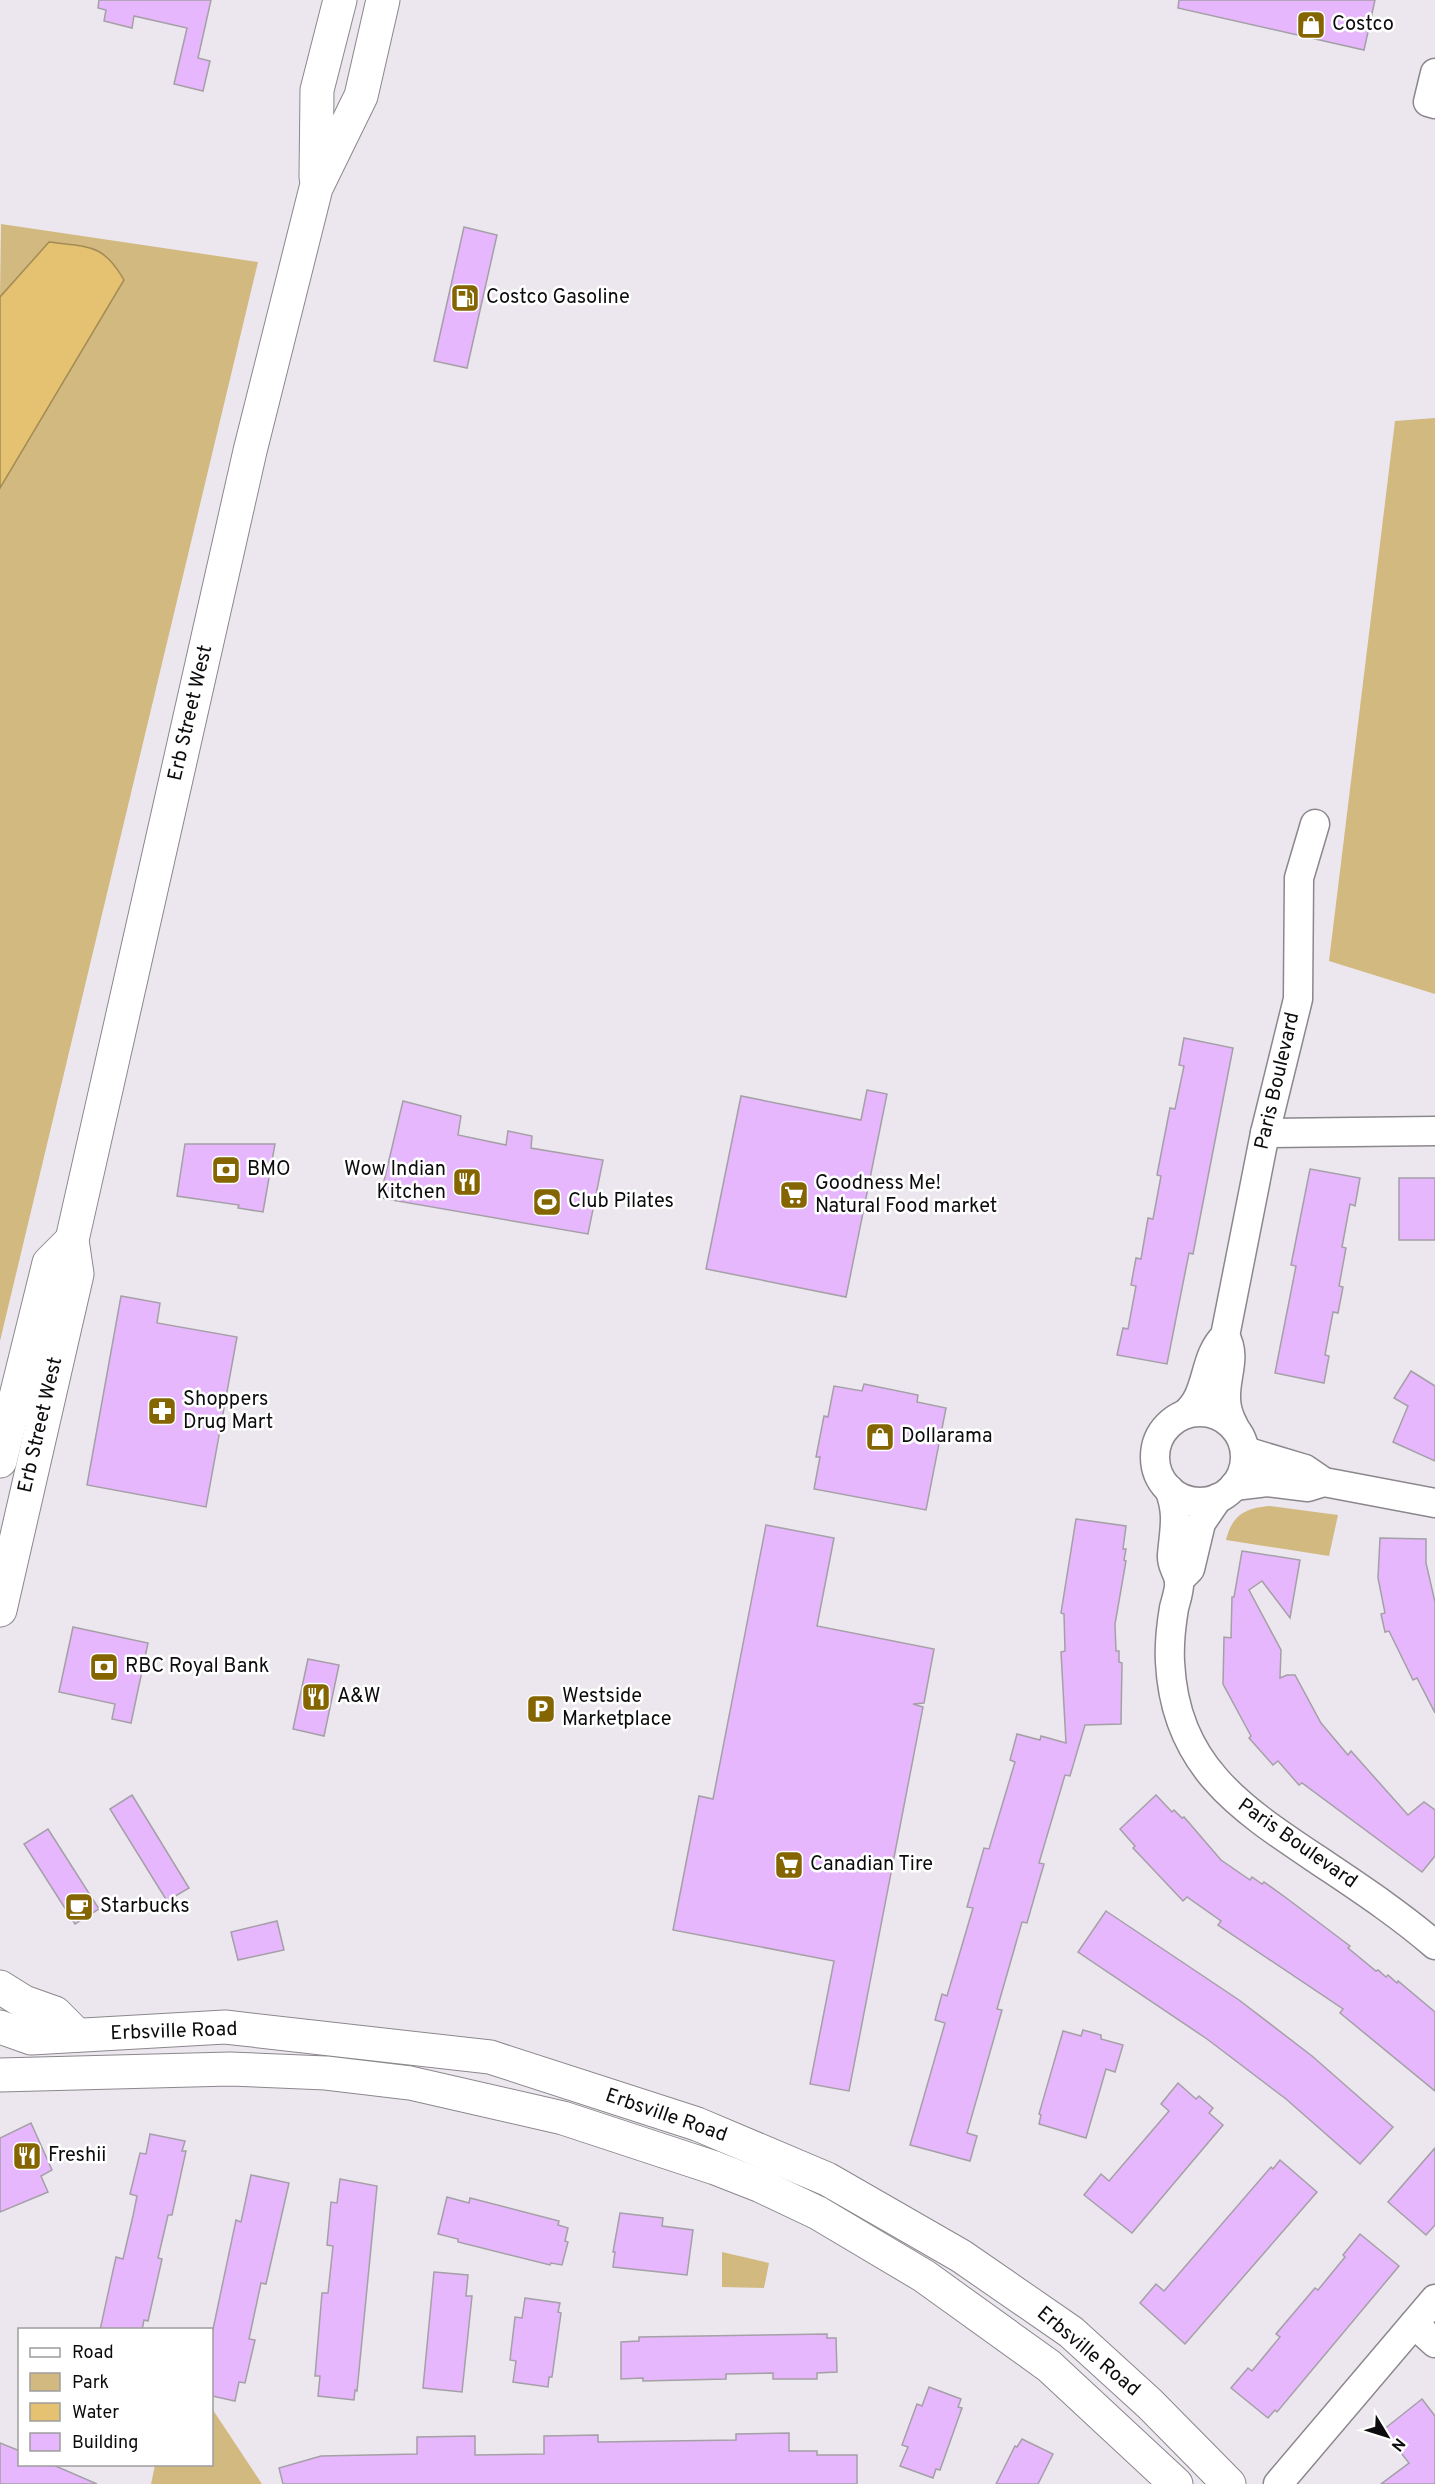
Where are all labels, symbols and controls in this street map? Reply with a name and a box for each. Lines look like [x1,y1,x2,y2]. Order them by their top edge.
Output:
shop icon: Costco [1295,9,1327,41]
place label: Costco [1332,12,1394,38]
fuel station icon: Costco Gasoline [449,282,481,314]
place label: Costco Gasoline [486,285,630,311]
street label: Erb Street West [163,643,219,783]
street label: Paris Boulevard [1250,1010,1306,1152]
bank icon: BMO [210,1154,242,1186]
place label: BMO [247,1157,291,1183]
place label: Wow Indian Kitchen [344,1157,446,1206]
restaurant icon: Wow Indian Kitchen [451,1166,483,1198]
place label: Goodness Me! Natural Food market [815,1171,997,1220]
supermarket icon: Goodness Me! Natural Food market [778,1179,810,1211]
sports icon: Club Pilates [531,1186,563,1218]
place label: Club Pilates [568,1189,674,1215]
street label: Erb Street West [13,1355,69,1495]
place label: Shoppers Drug Mart [183,1387,273,1436]
pharmacy icon: Shoppers Drug Mart [146,1395,178,1427]
shop icon: Dollarama [864,1421,896,1453]
place label: Dollarama [901,1424,993,1450]
bank icon: RBC Royal Bank [88,1651,120,1683]
place label: RBC Royal Bank [125,1654,269,1680]
restaurant icon: A&W [300,1681,332,1713]
place label: A&W [337,1684,381,1710]
place label: Westside Marketplace [562,1684,672,1733]
parking icon: Westside Marketplace [525,1693,557,1725]
street label: Paris Boulevard [1232,1793,1362,1895]
supermarket icon: Canadian Tire [773,1849,805,1881]
place label: Canadian Tire [810,1852,933,1878]
cafe icon: Starbucks [63,1891,95,1923]
place label: Starbucks [100,1894,190,1920]
street label: Erbsville Road [110,2017,238,2047]
street label: Erbsville Road [602,2083,730,2149]
restaurant icon: Freshii [11,2140,43,2172]
place label: Freshii [48,2143,106,2169]
street label: Erbsville Road [1031,2301,1145,2403]
legend [18,2328,213,2466]
text: Road [72,2342,114,2365]
text: Park [72,2372,109,2395]
text: Water [72,2402,119,2425]
north arrow [1357,2406,1417,2466]
text: Building [72,2432,138,2455]
text: N [1386,2433,1409,2455]

